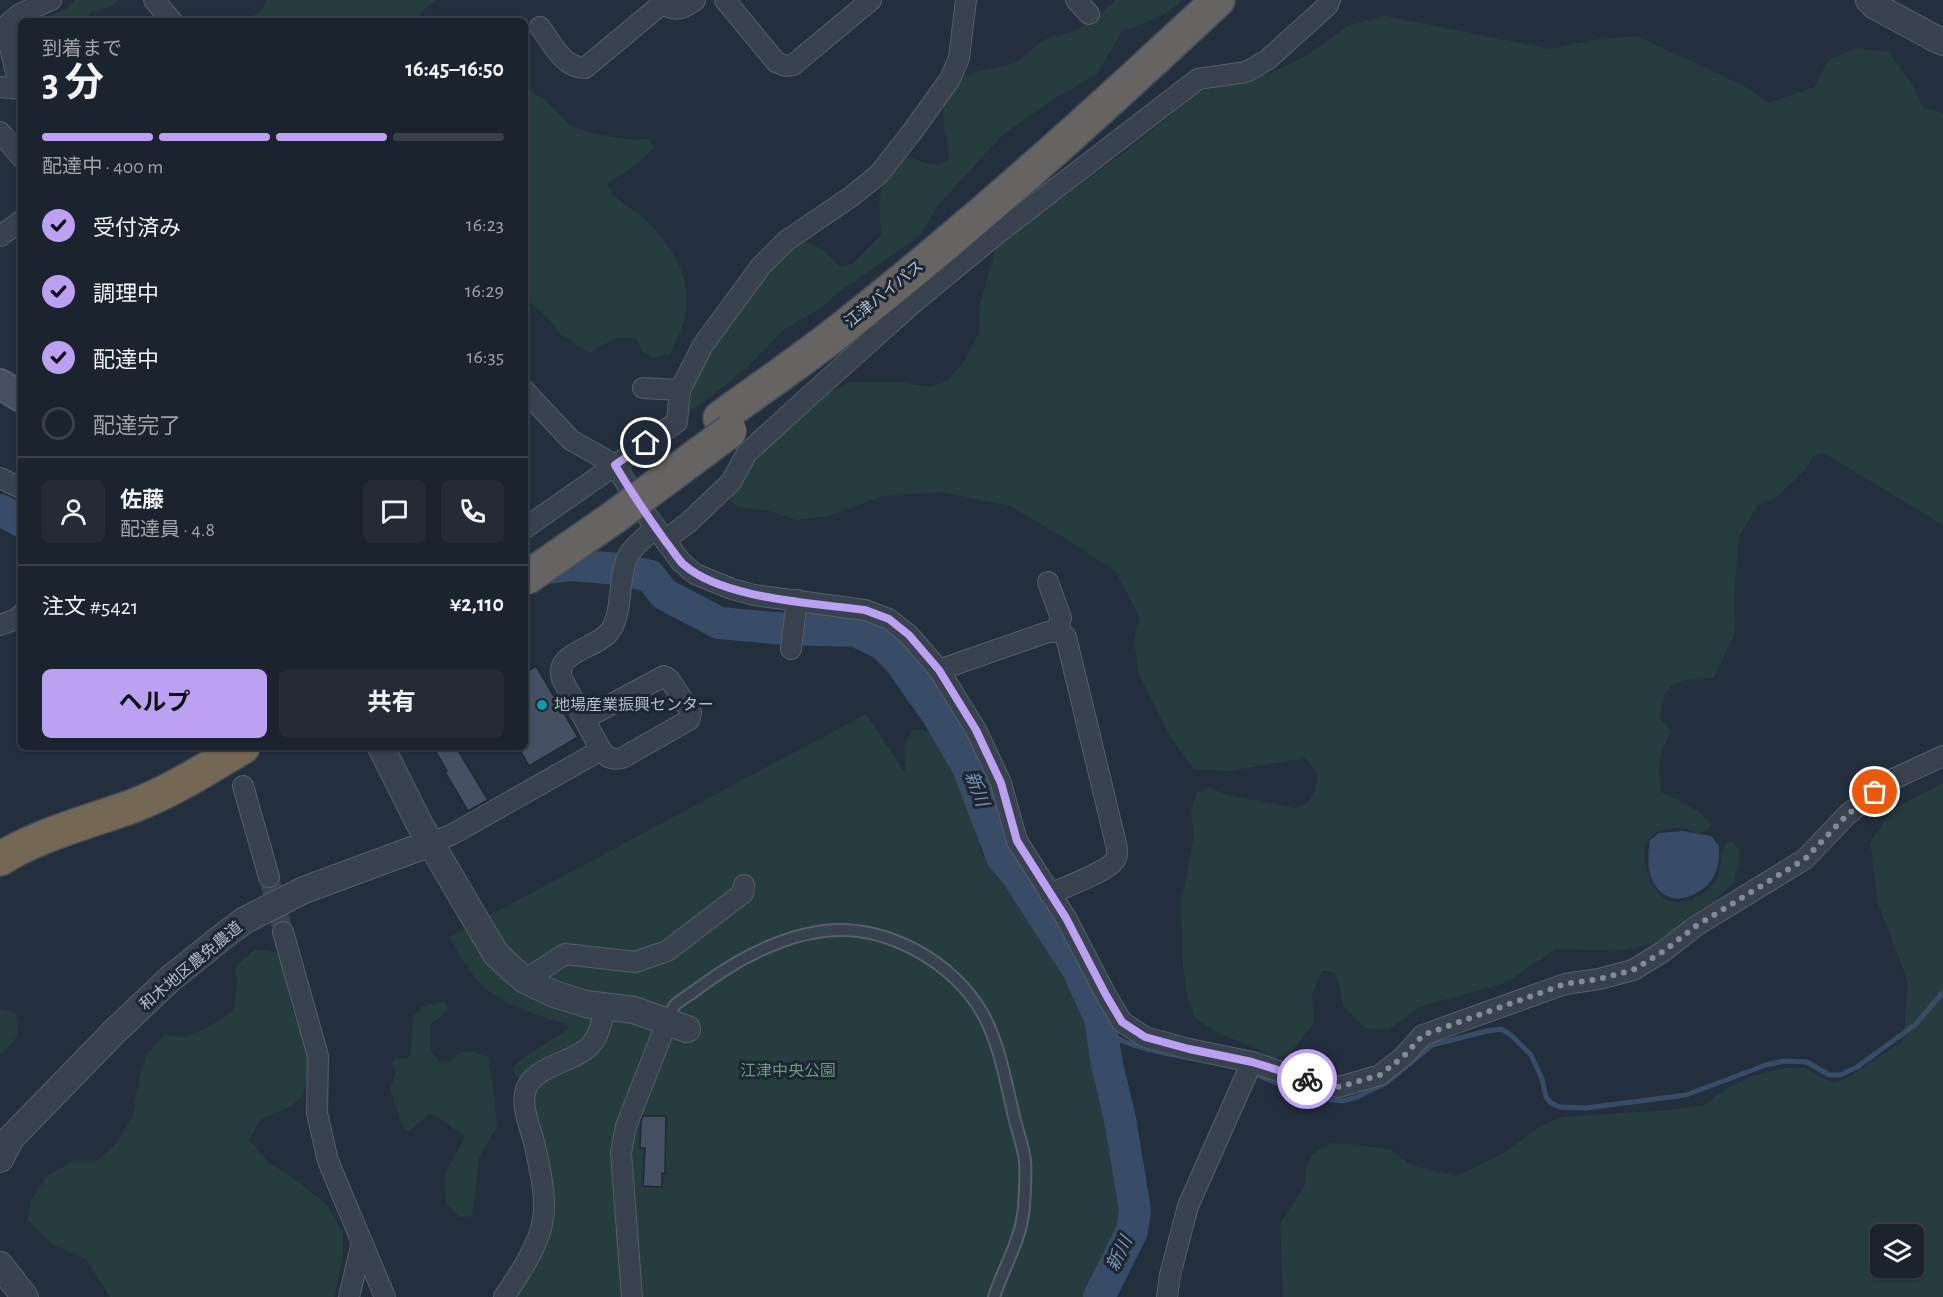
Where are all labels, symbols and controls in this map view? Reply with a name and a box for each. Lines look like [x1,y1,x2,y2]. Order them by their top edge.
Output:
text: 到着まで [42,39,122,59]
text: 16:45–16:50 [405,58,504,80]
text: 3 分 [42,64,104,103]
text: 配達中 · 400 m [42,157,163,177]
icon: check [42,209,75,242]
text: 16:23 [466,215,504,235]
text: 受付済み [93,217,181,239]
street label: 江津バイパス [841,257,926,330]
icon: check [42,275,75,308]
text: 16:29 [465,281,504,301]
text: 調理中 [93,283,159,305]
icon: check [42,341,75,374]
text: 16:35 [467,347,504,367]
text: 配達中 [93,349,159,371]
text: 配達完了 [93,415,181,437]
pin [620,417,671,468]
icon: home [629,426,662,459]
button: person [42,480,105,543]
button: chat [363,480,426,543]
button: phone [441,480,504,543]
text: 佐藤 [120,489,164,511]
text: 配達員 · 4.8 [120,520,215,540]
text: ¥2,110 [450,593,504,615]
text: 注文 #5421 [42,596,138,618]
button: ヘルプ [42,669,267,738]
button: 共有 [279,669,504,738]
place label: 地場産業振興センター [554,696,714,713]
marker: 地場産業振興センター [535,698,549,712]
pin [1849,766,1900,817]
water label: 新川 [961,768,993,811]
icon: bag [1858,775,1891,808]
street label: 和木地区農免農道 [136,918,245,1013]
courier [1277,1049,1337,1109]
park label: 江津中央公園 [740,1062,836,1079]
icon: bike [1291,1063,1324,1096]
map controls [1870,1224,1924,1278]
button: layers [1870,1224,1924,1278]
water label: 新川 [1102,1231,1137,1274]

